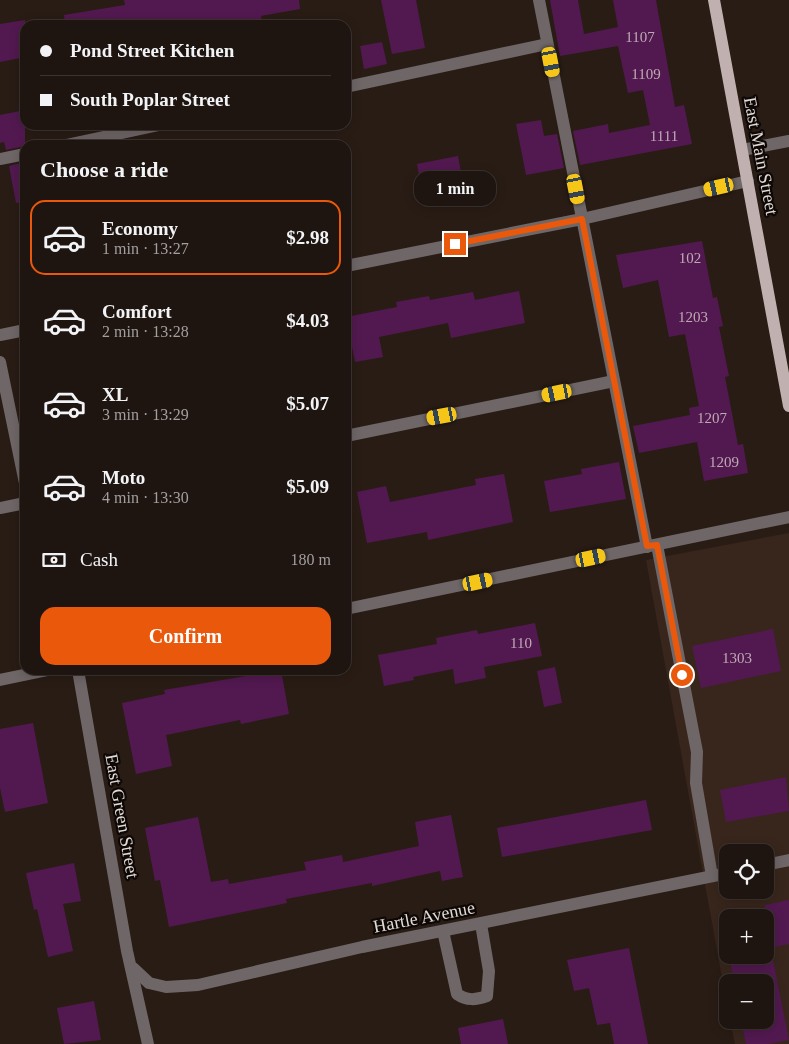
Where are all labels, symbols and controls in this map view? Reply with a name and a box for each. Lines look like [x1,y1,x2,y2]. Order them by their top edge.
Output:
house number: 1107 [625,29,655,45]
text: Pond Street Kitchen [70,40,234,61]
car [540,46,561,78]
house number: 1109 [631,66,661,82]
text: South Poplar Street [70,89,230,110]
street label: East Main Street [740,95,782,217]
house number: 1111 [650,128,678,144]
text: Choose a ride [40,157,168,182]
callout: 1 min [414,172,496,206]
car [565,173,586,205]
car [702,176,735,198]
text: 1 min [436,180,474,197]
icon: car [42,215,87,260]
text: Economy [102,218,178,239]
text: $2.98 [286,227,329,248]
route end [444,233,466,255]
text: 1 min · 13:27 [102,240,189,257]
house number: 102 [679,250,701,266]
icon: car [42,298,87,343]
text: Comfort [102,301,172,322]
house number: 1203 [678,309,708,325]
text: $4.03 [286,310,329,331]
text: 2 min · 13:28 [102,323,189,340]
icon: car [42,381,87,426]
car [540,383,573,403]
text: XL [102,384,128,405]
text: $5.07 [286,393,329,414]
text: 3 min · 13:29 [102,406,189,423]
car [425,406,458,426]
house number: 1207 [697,410,728,426]
house number: 1209 [709,454,739,470]
icon: car [42,464,87,509]
text: Moto [102,467,145,488]
text: $5.09 [286,476,329,497]
text: 4 min · 13:30 [102,489,189,506]
icon: cash [40,546,68,574]
car [574,548,607,568]
text: Cash [80,549,118,570]
text: 180 m [291,551,331,568]
car [461,572,494,592]
button: Confirm [40,607,331,665]
house number: 110 [510,635,532,651]
house number: 1303 [722,650,752,666]
route start [671,664,693,686]
street label: East Green Street [101,752,143,880]
map controls [719,844,774,1029]
button: locate [719,844,774,899]
street label: Hartle Avenue [371,897,477,937]
button: + [719,909,774,964]
button: − [719,974,774,1029]

